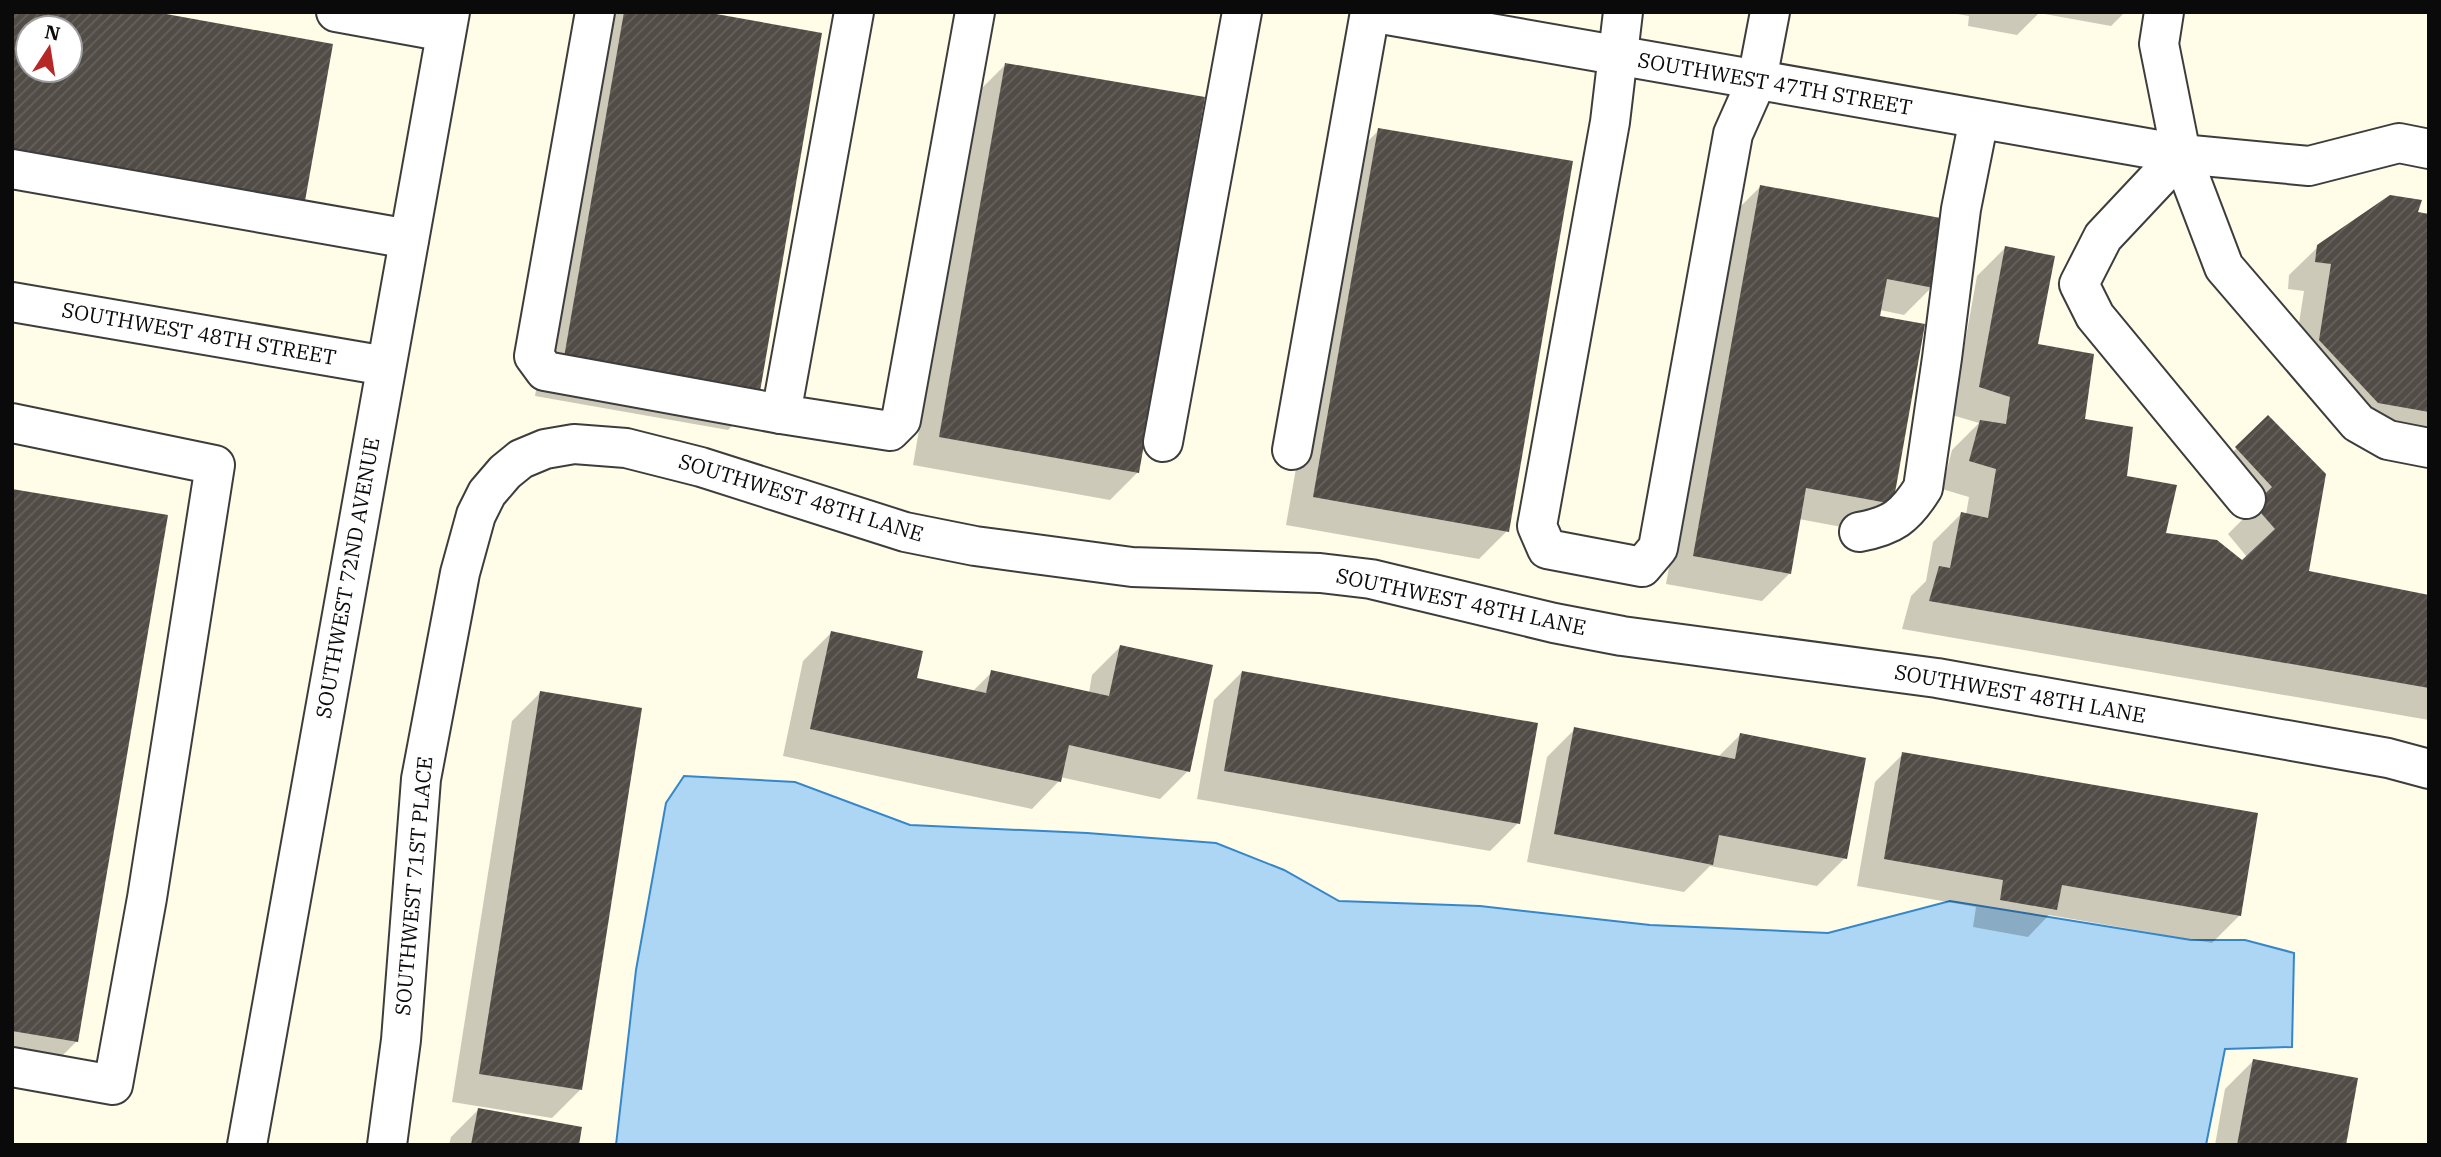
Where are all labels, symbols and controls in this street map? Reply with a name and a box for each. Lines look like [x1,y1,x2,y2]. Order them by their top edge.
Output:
north arrow [14,14,84,84]
text: N [43,19,62,46]
street label: SOUTHWEST 47TH STREET [1636,45,1915,121]
street label: SOUTHWEST 48TH STREET [60,295,339,371]
street label: SOUTHWEST 72ND AVENUE [309,435,386,720]
street label: SOUTHWEST 48TH LANE [675,446,927,548]
street label: SOUTHWEST 48TH LANE [1334,561,1589,641]
street label: SOUTHWEST 48TH LANE [1892,657,2148,729]
street label: SOUTHWEST 71ST PLACE [388,755,438,1017]

